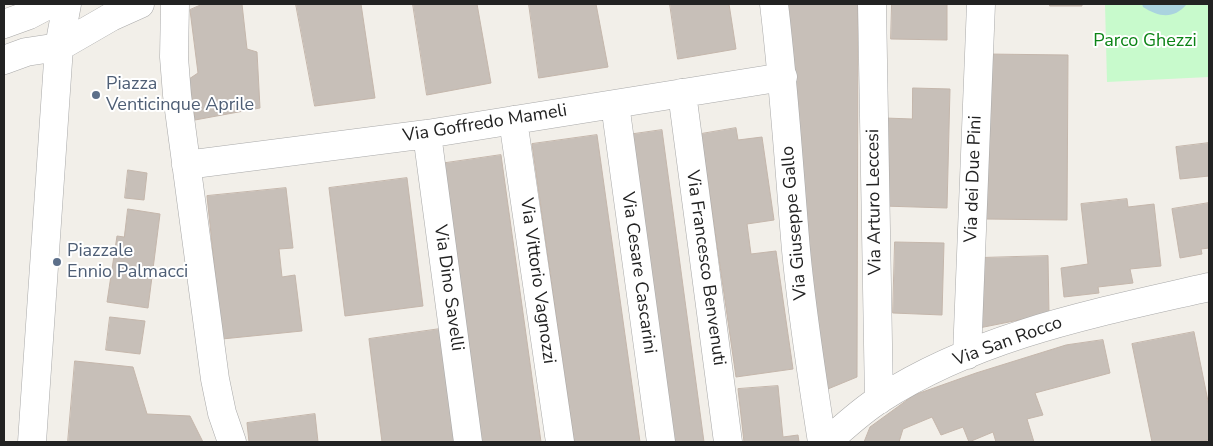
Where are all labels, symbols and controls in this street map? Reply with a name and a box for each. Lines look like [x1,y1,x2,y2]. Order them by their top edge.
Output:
park label: Parco Ghezzi [1093,31,1197,53]
place label: Piazza Venticinque Aprile [106,74,254,116]
marker: Piazza Venticinque Aprile [90,89,102,101]
street label: Via Goffredo Mameli [401,100,569,148]
street label: Via dei Due Pini [961,115,987,243]
street label: Via Arturo Leccesi [863,129,887,275]
street label: Via Giuseppe Gallo [777,145,813,301]
street label: Via Francesco Benvenuti [681,169,729,367]
street label: Via Cesare Cascarini [616,191,660,355]
street label: Via Vittorio Vagnozzi [515,197,559,365]
street label: Via Dino Savelli [428,224,468,352]
place label: Piazzale Ennio Palmacci [67,241,188,284]
marker: Piazzale Ennio Palmacci [51,256,63,268]
street label: Via San Rocco [951,312,1065,372]

